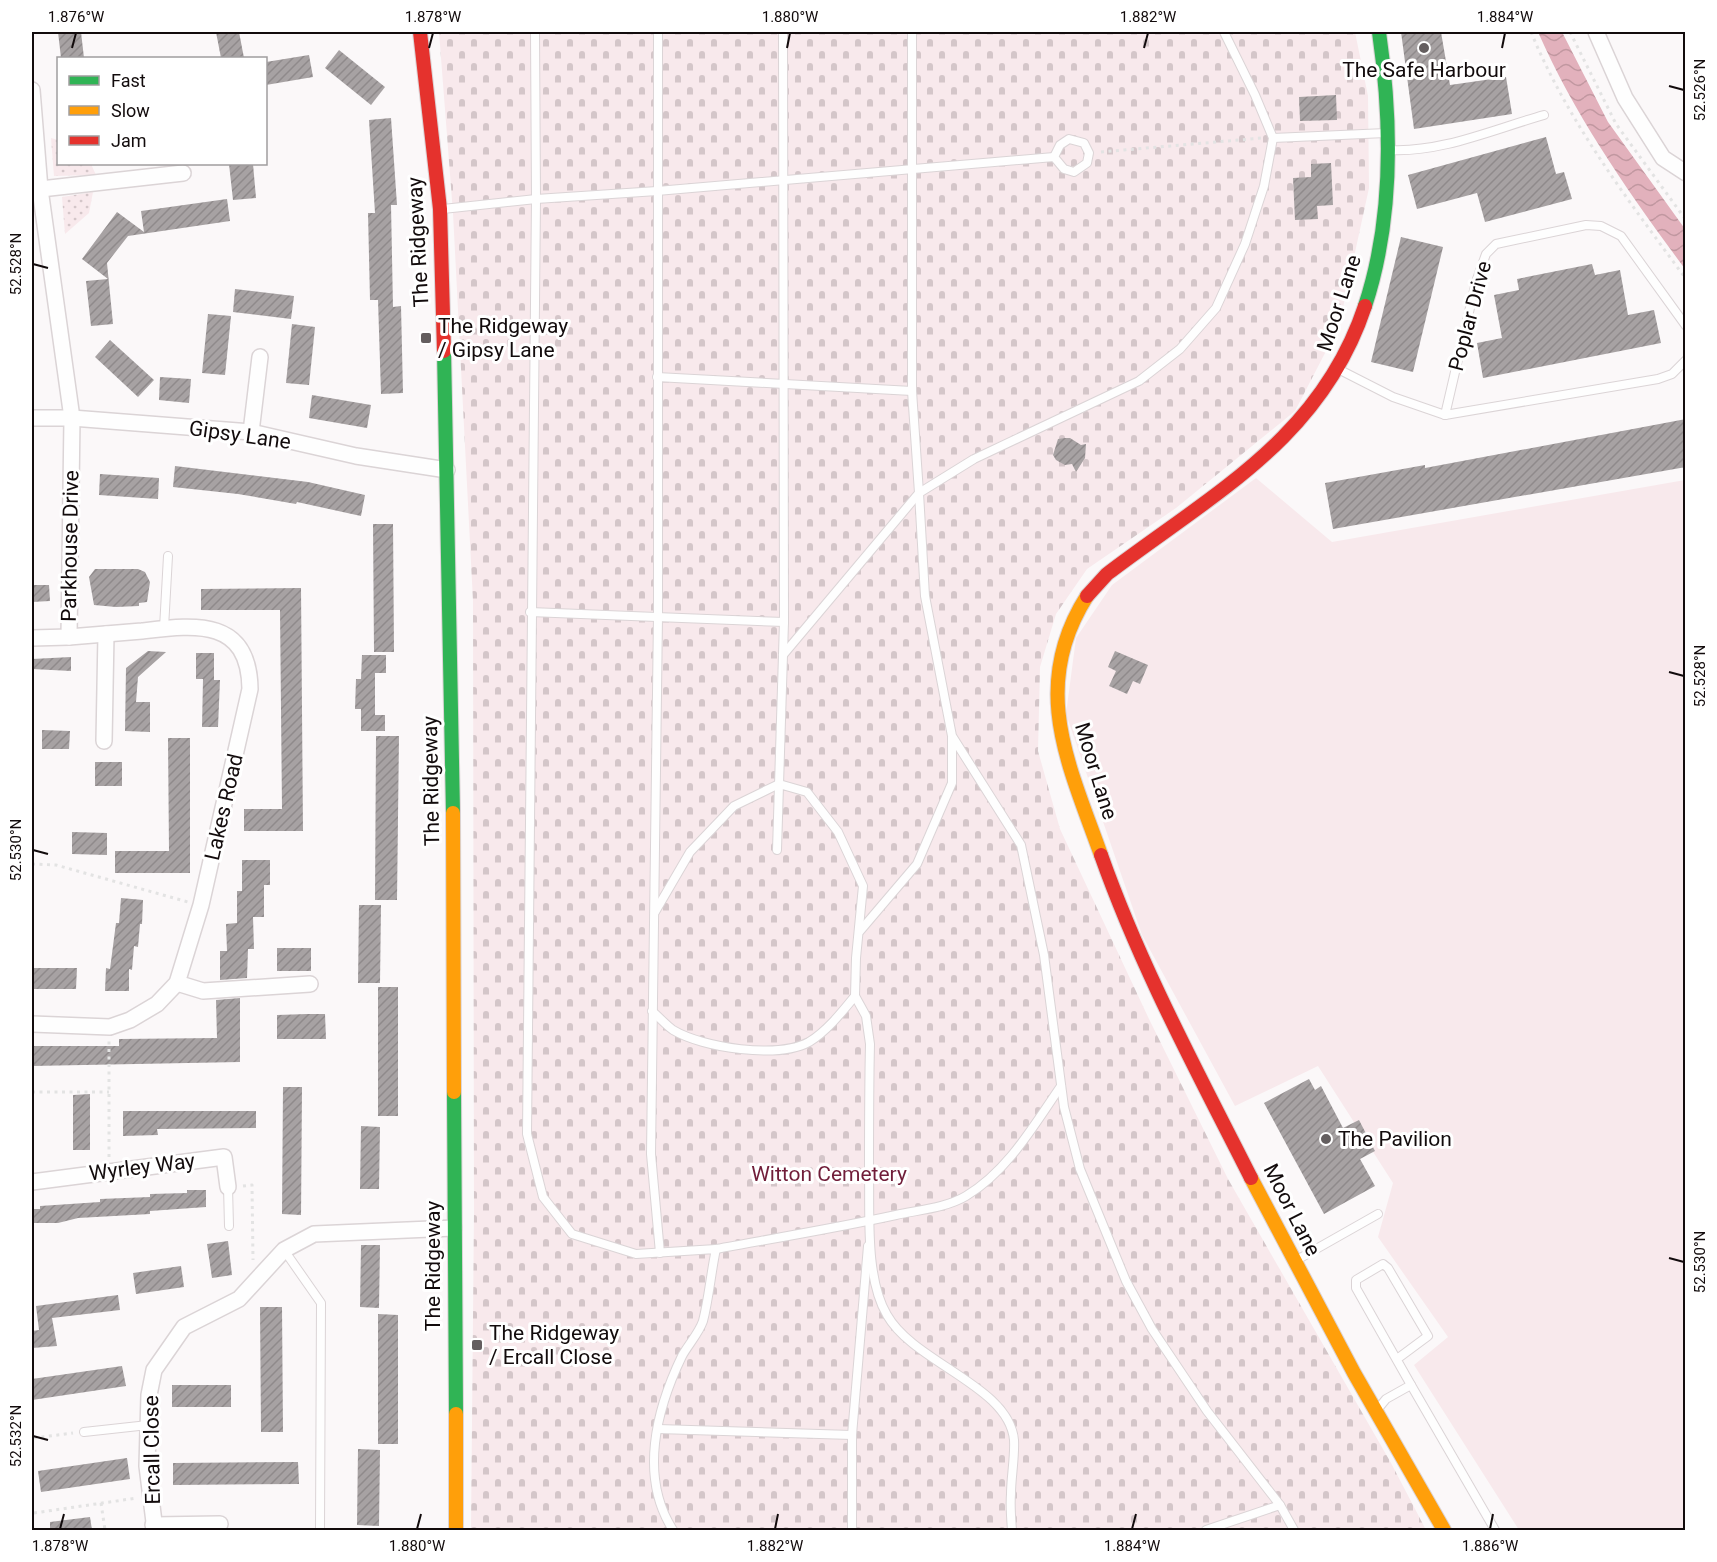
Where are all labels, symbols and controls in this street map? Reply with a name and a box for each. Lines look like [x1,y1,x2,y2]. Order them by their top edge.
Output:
text: 1.876°W [48,8,104,26]
text: 1.878°W [405,8,461,26]
text: 1.880°W [762,8,818,26]
text: 1.882°W [1120,8,1176,26]
text: 1.884°W [1477,8,1533,26]
marker: The Safe Harbour [1417,41,1431,55]
legend [57,57,267,165]
place label: The Safe Harbour [1342,58,1506,82]
text: 52.526°N [1691,59,1709,121]
text: Fast [111,70,146,91]
text: Slow [111,100,150,121]
text: Jam [111,130,147,151]
street label: The Ridgeway [403,176,433,308]
text: 52.528°N [7,233,25,295]
street label: Moor Lane [1312,252,1366,354]
street label: Poplar Drive [1444,258,1496,374]
place label: The Ridgeway / Gipsy Lane [438,314,568,362]
marker: The Ridgeway / Gipsy Lane [419,331,433,345]
street label: Gipsy Lane [188,416,292,454]
street label: Parkhouse Drive [57,470,83,622]
text: 52.528°N [1691,645,1709,707]
street label: The Ridgeway [418,716,444,846]
street label: Moor Lane [1070,720,1122,822]
street label: Lakes Road [200,751,248,863]
text: 52.530°N [7,819,25,881]
place label: The Pavilion [1338,1127,1452,1151]
marker: The Pavilion [1319,1132,1333,1146]
street label: Wyrley Way [88,1149,196,1185]
street label: Moor Lane [1259,1160,1325,1260]
park label: Witton Cemetery [751,1162,907,1186]
street label: The Ridgeway [421,1201,445,1331]
text: 52.530°N [1691,1231,1709,1293]
place label: The Ridgeway / Ercall Close [489,1321,619,1369]
marker: The Ridgeway / Ercall Close [470,1338,484,1352]
street label: Ercall Close [139,1395,165,1505]
text: 52.532°N [7,1405,25,1467]
text: 1.878°W [32,1537,88,1555]
text: 1.880°W [389,1537,445,1555]
text: 1.882°W [747,1537,803,1555]
text: 1.884°W [1104,1537,1160,1555]
text: 1.886°W [1462,1537,1518,1555]

